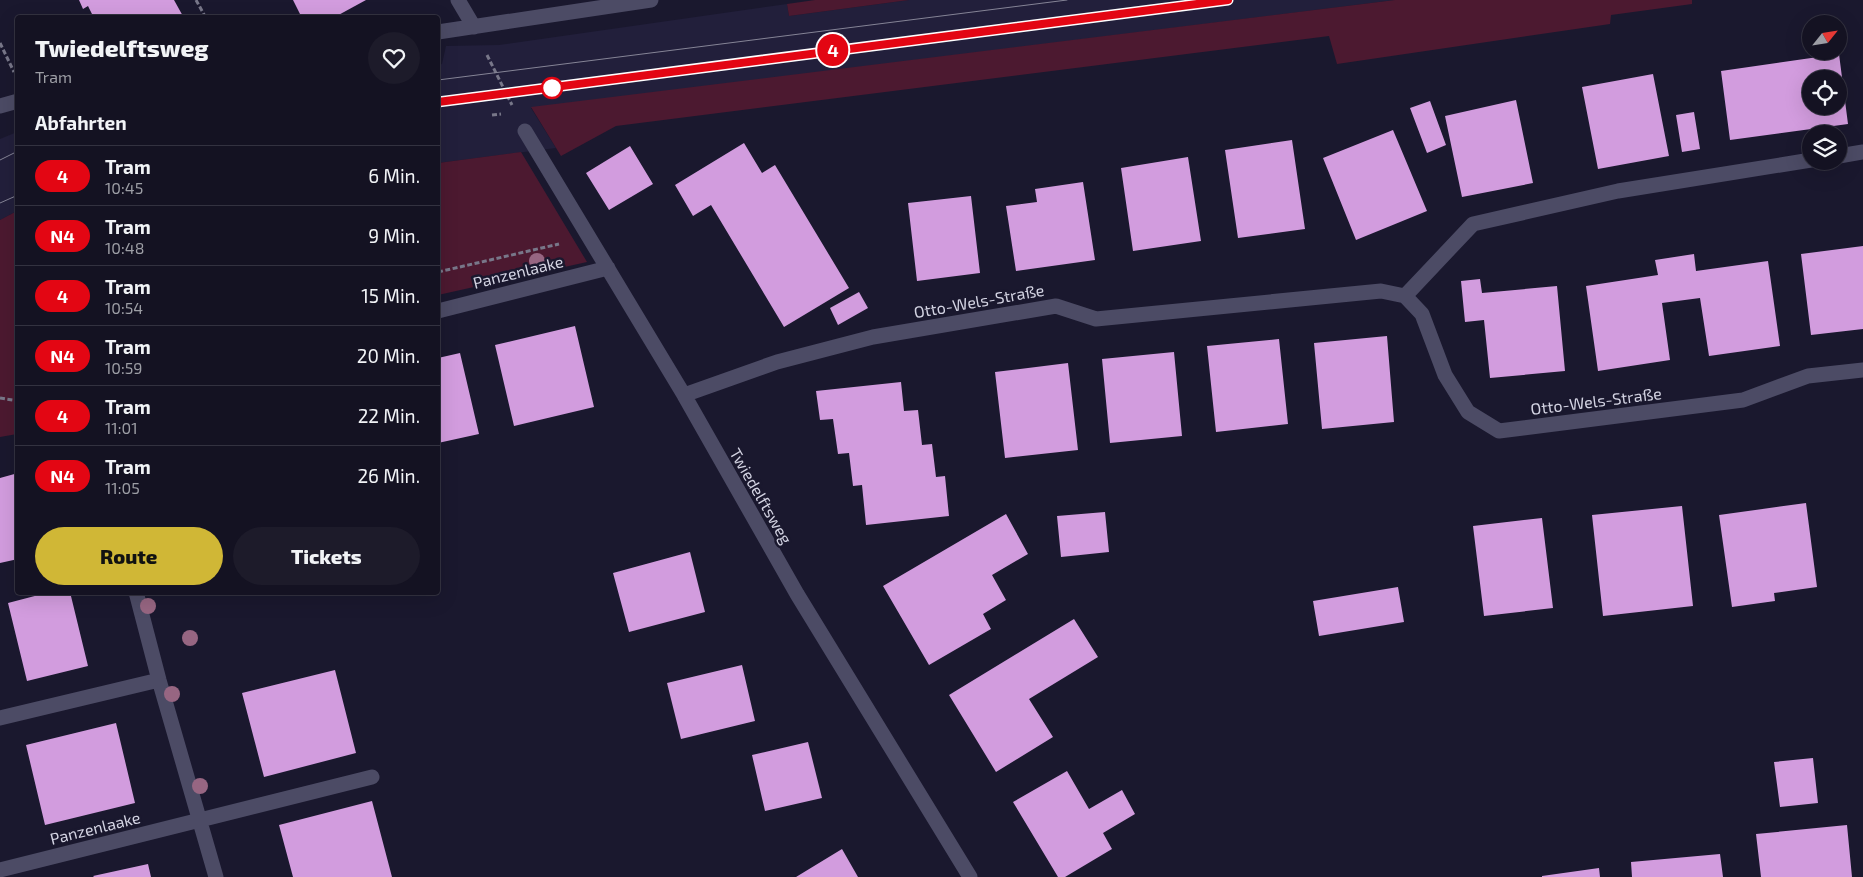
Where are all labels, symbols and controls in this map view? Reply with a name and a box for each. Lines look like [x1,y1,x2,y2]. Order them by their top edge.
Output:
north arrow [1802,15,1848,60]
map controls [1802,15,1847,170]
button: heart [368,32,420,84]
text: Twiedelftsweg [35,33,209,62]
line badge: 4 [817,34,849,66]
text: 4 [827,39,839,61]
text: Tram [35,67,72,86]
button: locate [1802,70,1847,115]
unlabelled marker [541,77,563,99]
text: Abfahrten [35,111,127,134]
button: layers [1802,125,1847,170]
text: Tram [105,155,151,178]
text: 6 Min. [368,164,420,187]
text: 4 [57,165,68,187]
text: 10:45 [105,178,143,197]
text: Tram [105,215,151,238]
text: 9 Min. [368,224,420,247]
text: N4 [50,225,75,247]
text: 10:48 [105,238,144,257]
street label: Panzenlaake [471,251,565,292]
text: Tram [105,275,151,298]
street label: Otto-Wels-Straße [912,280,1046,321]
text: 15 Min. [361,284,420,307]
text: 4 [57,285,68,307]
text: 10:54 [105,298,143,317]
text: Tram [105,335,151,358]
text: 20 Min. [357,344,420,367]
text: N4 [50,345,75,367]
text: 10:59 [105,358,143,377]
street label: Otto-Wels-Straße [1529,383,1663,418]
text: Tram [105,395,151,418]
text: 22 Min. [358,404,420,427]
text: 4 [57,405,68,427]
text: 11:01 [105,418,138,437]
street label: Twiedelftsweg [726,445,797,547]
text: Tram [105,455,151,478]
text: 26 Min. [357,464,420,487]
text: N4 [50,465,75,487]
text: 11:05 [105,478,140,497]
button: Route [35,527,223,585]
button: Tickets [233,527,420,585]
street label: Panzenlaake [48,807,142,848]

